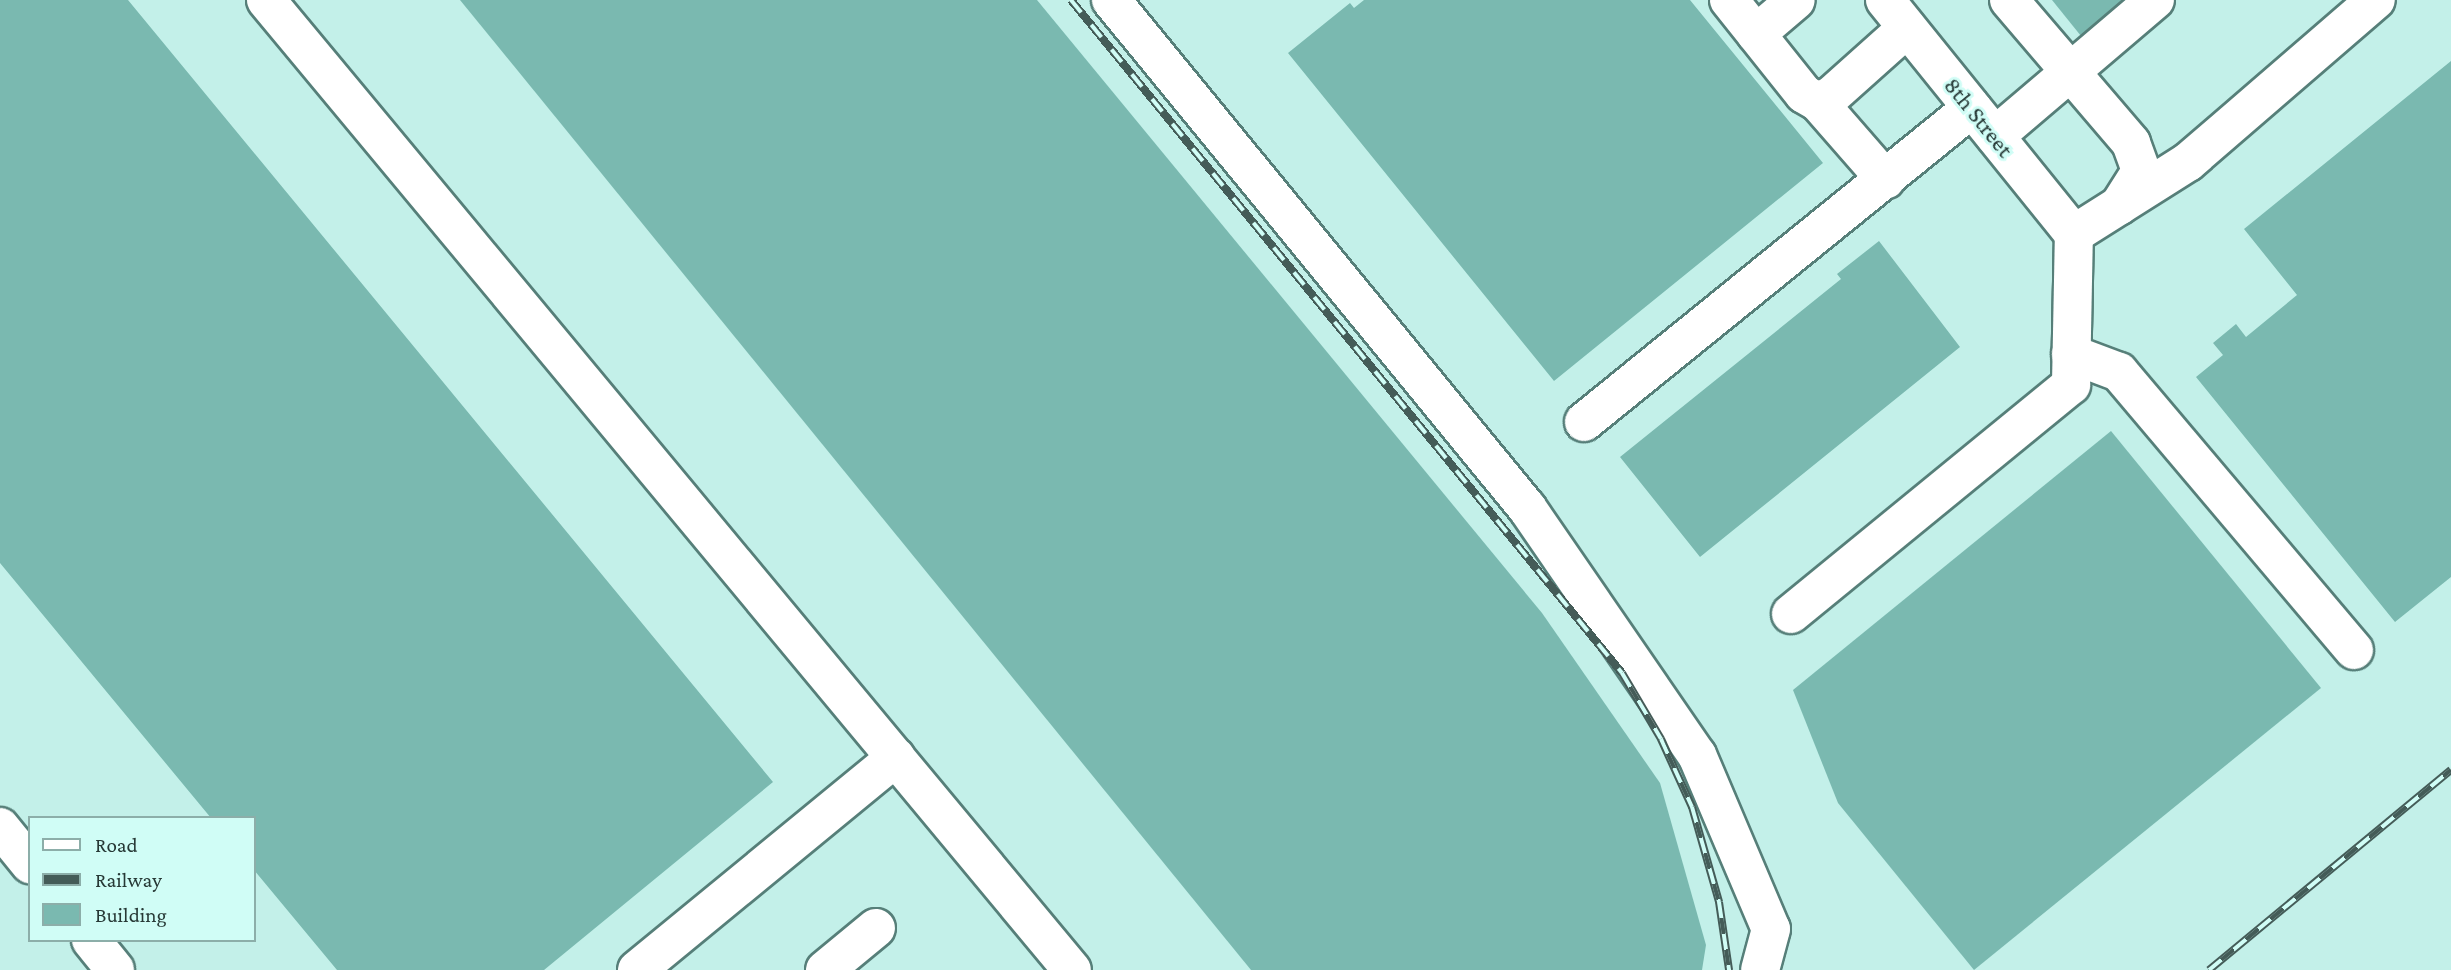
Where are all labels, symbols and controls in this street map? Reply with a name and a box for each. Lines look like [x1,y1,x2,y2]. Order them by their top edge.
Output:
street label: 8th Street [1938,71,2020,163]
legend [28,816,256,942]
text: Road [95,833,138,857]
text: Railway [95,868,162,892]
text: Building [95,903,167,927]

